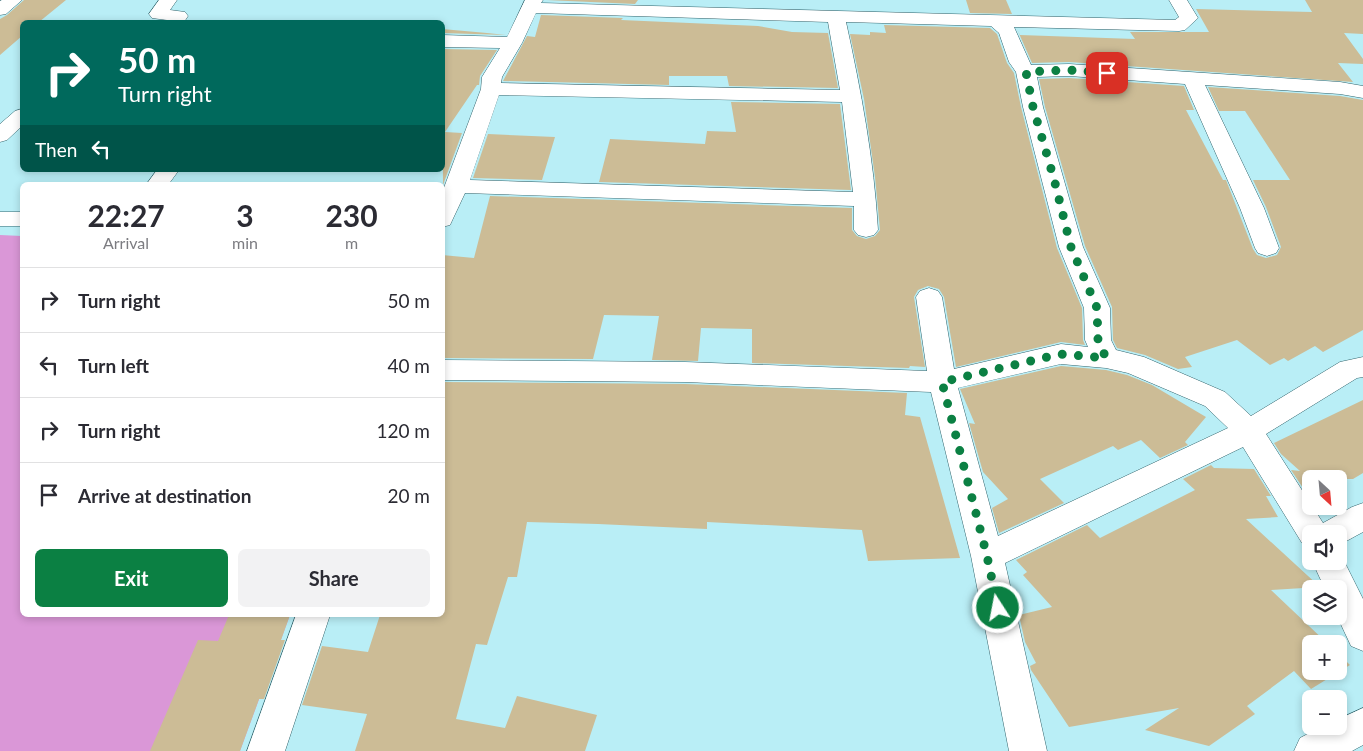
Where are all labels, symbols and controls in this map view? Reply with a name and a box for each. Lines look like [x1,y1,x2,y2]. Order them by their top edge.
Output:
text: 50 m [118,38,196,80]
icon: right [35,40,100,105]
pin [1086,52,1128,94]
icon: arrive [1093,59,1121,87]
text: Turn right [118,80,212,107]
icon: left [87,135,115,163]
text: Then [35,138,77,161]
text: 22:27 [87,197,165,233]
text: 3 [236,197,254,233]
text: 230 [325,197,378,233]
text: Arrival [103,233,149,252]
text: min [232,233,258,252]
text: m [345,233,358,252]
icon: right [35,286,63,314]
text: Turn right [78,289,160,312]
text: 50 m [387,289,430,312]
icon: left [35,351,63,379]
text: Turn left [78,354,149,377]
text: 40 m [387,354,430,377]
icon: right [35,416,63,444]
text: Turn right [78,419,160,442]
text: 120 m [376,419,430,442]
north arrow [1302,470,1348,515]
map controls [1302,470,1347,735]
icon: arrive [35,481,63,509]
text: Arrive at destination [78,484,251,507]
text: 20 m [387,484,430,507]
button: sound [1302,525,1347,570]
button: Exit [35,549,228,607]
button: Share [238,549,430,607]
button: layers [1302,580,1347,625]
position arrow [971,581,1023,633]
button: + [1302,635,1347,680]
button: − [1302,690,1347,735]

